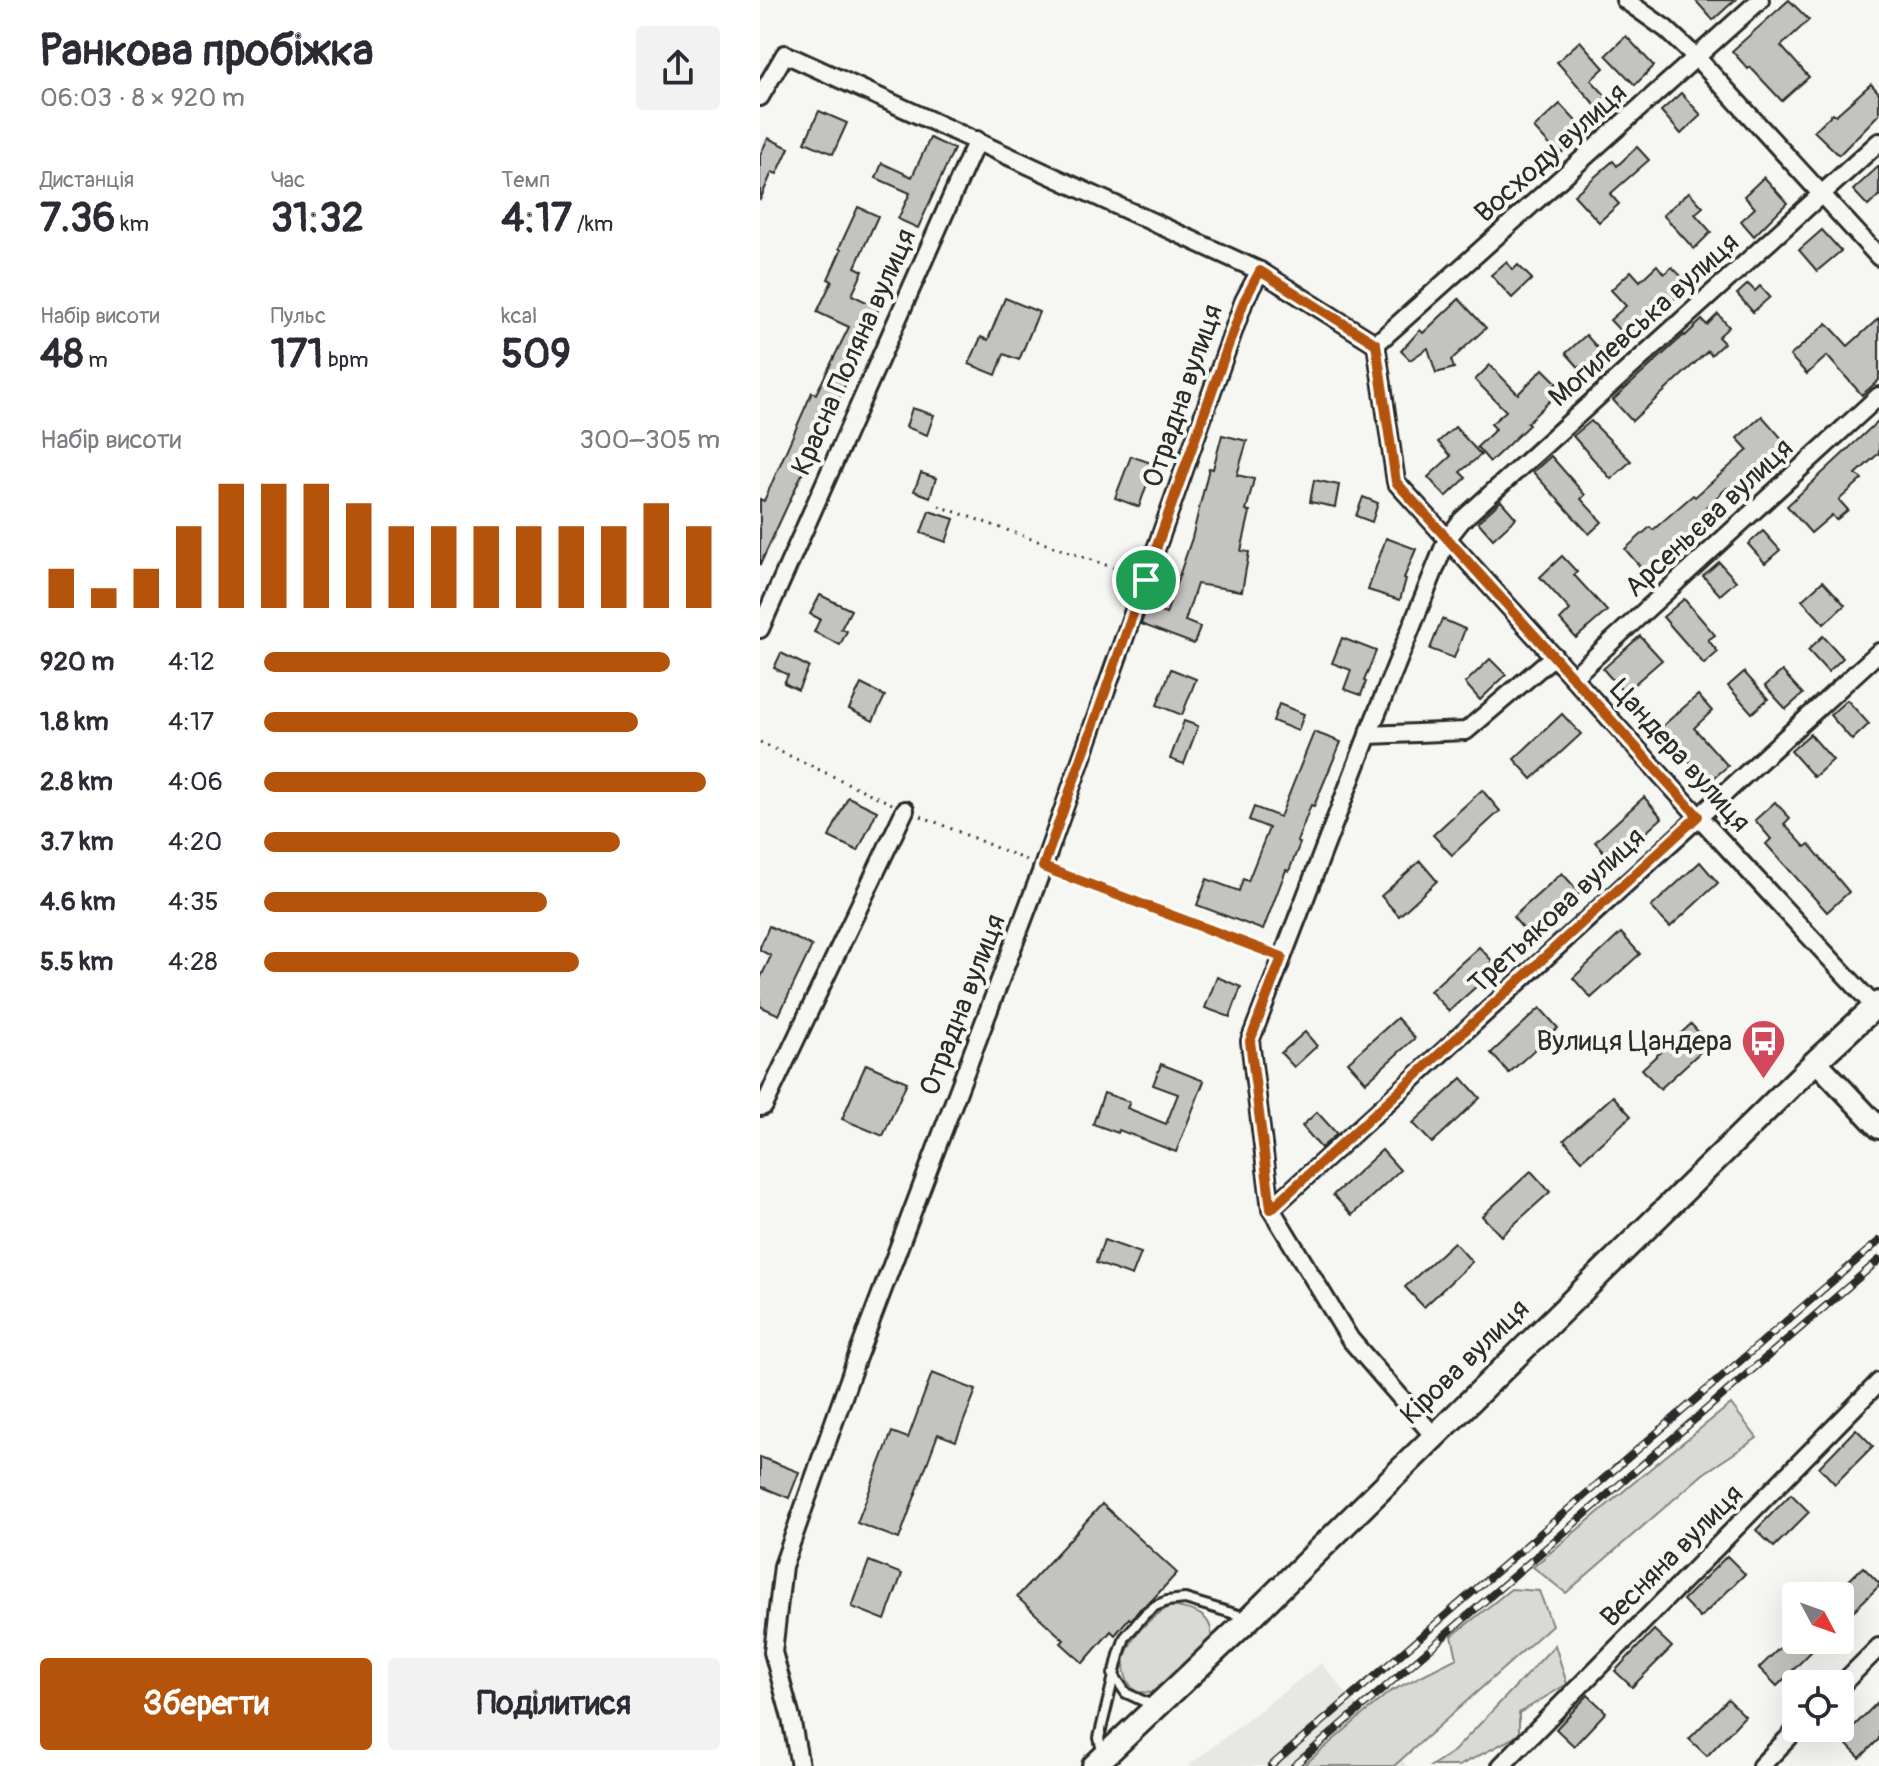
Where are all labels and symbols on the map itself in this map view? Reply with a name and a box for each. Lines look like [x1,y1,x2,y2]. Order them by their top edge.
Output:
street label: Восходу вулиця [1468,76,1634,230]
street label: Красна Поляна вулиця [784,223,924,481]
street label: Могилевська вулиця [1542,225,1746,415]
street label: Отрадна вулиця [1135,300,1231,492]
street label: Арсеньєва вулиця [1617,431,1801,605]
pin [1112,546,1180,614]
street label: Цандера вулиця [1602,672,1758,840]
street label: Третьякова вулиця [1461,820,1653,1002]
street label: Отрадна вулиця [912,909,1014,1101]
bus stop icon: Вулиця Цандера [1739,1017,1787,1080]
place label: Вулиця Цандера [1537,1024,1732,1059]
street label: Кірова вулиця [1393,1292,1537,1432]
street label: Весняна вулиця [1593,1477,1751,1635]
north arrow [1782,1582,1854,1654]

